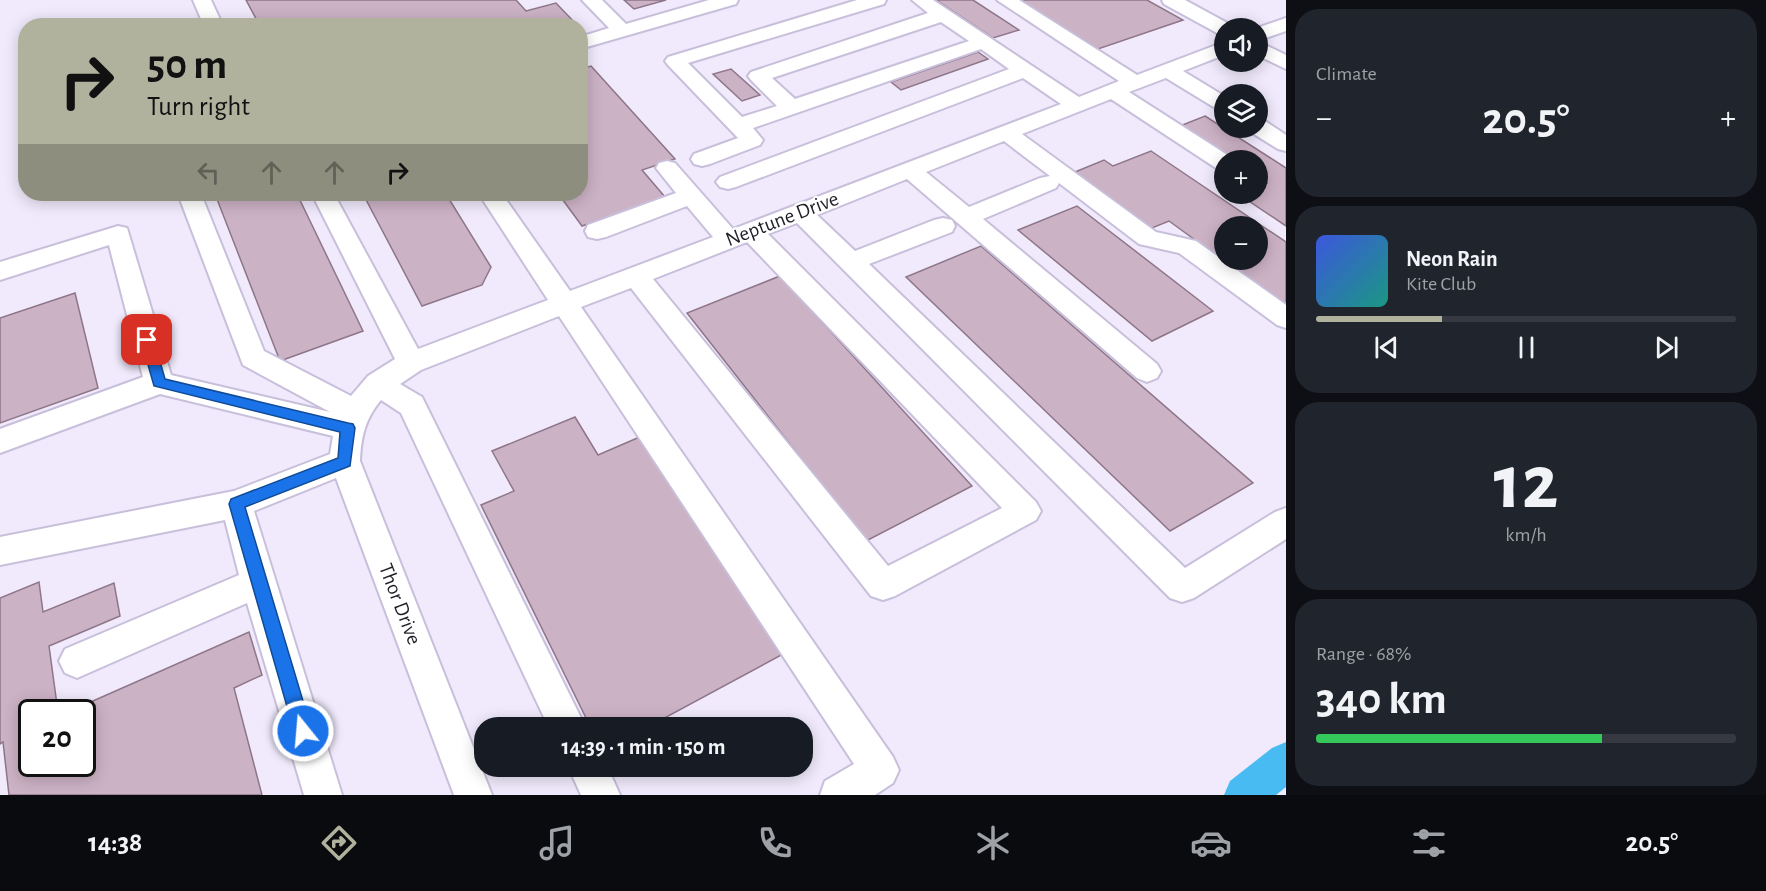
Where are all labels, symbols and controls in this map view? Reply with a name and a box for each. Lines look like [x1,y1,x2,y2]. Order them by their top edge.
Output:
map controls [1214,18,1268,270]
button: sound [1214,18,1268,72]
icon: right [48,42,126,120]
text: 50 m [147,44,227,86]
text: Climate [1316,64,1377,84]
button: layers [1214,84,1268,138]
text: Turn right [147,93,250,120]
text: 20.5° [1482,97,1570,142]
text: − [1316,102,1332,135]
text: + [1720,102,1736,135]
button: + [1214,150,1268,204]
icon: left [192,156,225,189]
icon: ahead [255,156,288,189]
icon: ahead [318,156,351,189]
icon: right [381,156,414,189]
street label: Neptune Drive [723,188,841,250]
button: − [1214,216,1268,270]
text: Neon Rain [1406,248,1498,270]
text: Kite Club [1406,274,1476,294]
pin [121,314,172,365]
icon: arrive [130,323,163,356]
icon: previous [1370,331,1403,364]
icon: pause [1510,331,1543,364]
icon: next [1650,331,1683,364]
text: 12 [1494,445,1558,523]
text: km/h [1505,525,1547,545]
street label: Thor Drive [375,561,425,647]
text: Range · 68% [1316,644,1412,664]
text: 340 km [1316,677,1447,722]
speed limit sign: 20 [18,699,96,777]
position arrow [271,699,335,763]
text: 14:39 · 1 min · 150 m [562,736,725,758]
icon: directions [318,822,360,864]
icon: music [536,822,578,864]
icon: phone [754,822,796,864]
icon: climate [972,822,1014,864]
icon: car [1190,822,1232,864]
icon: filters [1408,822,1450,864]
text: 14:38 [88,829,142,856]
text: 20.5° [1626,829,1678,856]

